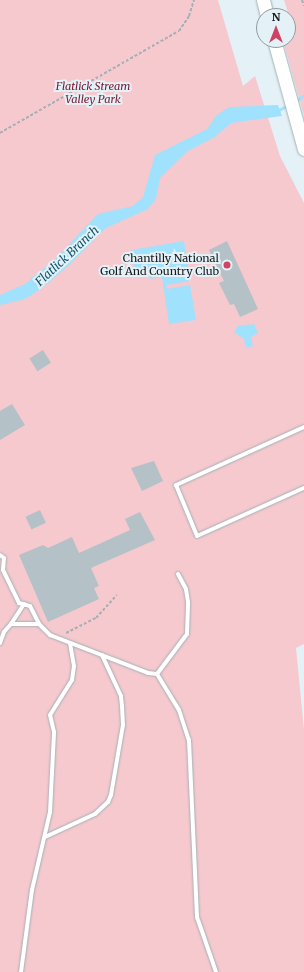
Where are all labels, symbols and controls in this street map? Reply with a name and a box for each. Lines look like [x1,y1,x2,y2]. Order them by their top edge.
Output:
north arrow [256,8,296,48]
text: N [272,10,280,24]
park label: Flatlick Stream Valley Park [56,80,130,106]
water label: Flatlick Branch [32,223,102,289]
place label: Chantilly National Golf And Country Club [100,252,219,278]
marker: Chantilly National Golf And Country Club [222,260,232,270]

